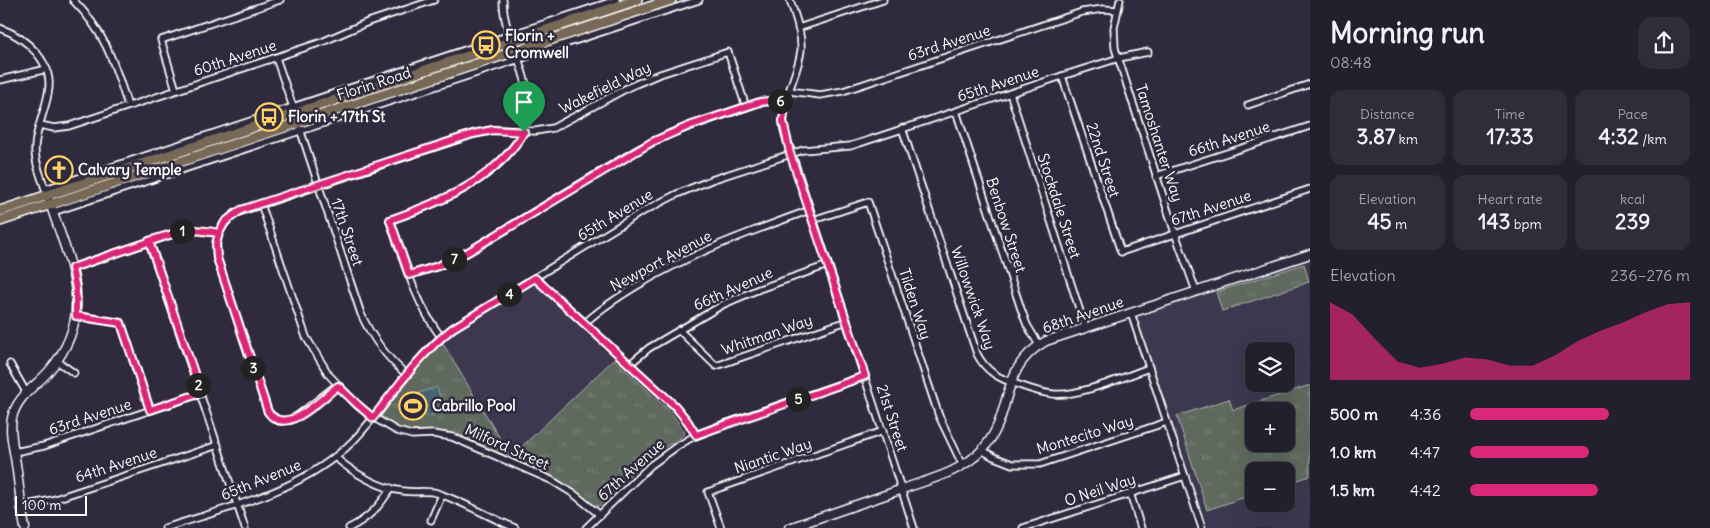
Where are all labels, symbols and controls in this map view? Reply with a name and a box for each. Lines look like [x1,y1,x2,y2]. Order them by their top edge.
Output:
text: Morning run [1330,15,1485,51]
button: share [1638,17,1690,69]
street label: 63rd Avenue [905,20,993,65]
place label: Florin + Cromwell [505,26,569,62]
bus stop icon: Florin + Cromwell [471,30,501,60]
street label: 60th Avenue [191,35,279,80]
text: 08:48 [1330,52,1372,72]
street label: Wakefield Way [556,57,654,118]
street label: 65th Avenue [955,61,1041,106]
street label: Florin Road [334,63,414,104]
pin [503,81,545,132]
street label: Tamoshanter Way [1132,82,1187,204]
icon: arrive [510,88,538,116]
pin: 6 [768,88,792,114]
text: 6 [776,92,785,110]
bus stop icon: Florin + 17th St [254,102,284,132]
text: Distance [1360,105,1415,123]
text: Time [1495,105,1525,123]
text: Pace [1617,105,1648,123]
place label: Florin + 17th St [288,107,386,126]
street label: 66th Avenue [1186,116,1272,161]
street label: 22nd Street [1082,120,1124,200]
text: 3.87 [1357,123,1395,150]
text: 17:33 [1486,123,1534,150]
text: 4:32 [1599,123,1639,150]
text: km [1395,130,1418,148]
text: /km [1639,130,1667,148]
street label: Stockdale Street [1034,151,1085,261]
church icon: Calvary Temple [44,155,74,185]
place label: Calvary Temple [78,160,182,180]
street label: Benbow Street [982,175,1031,275]
street label: 65th Avenue [573,185,656,245]
street label: 67th Avenue [1168,186,1254,229]
text: Elevation [1359,190,1416,208]
text: Heart rate [1478,190,1542,208]
text: kcal [1620,190,1645,208]
street label: 17th Street [327,195,368,268]
text: 45 [1367,208,1392,235]
text: 143 [1478,208,1511,235]
text: 239 [1615,208,1650,235]
text: m [1392,215,1407,233]
text: bpm [1511,215,1542,233]
pin: 1 [170,218,194,244]
text: 1 [180,222,185,240]
street label: Newport Avenue [607,226,715,295]
street label: Willowwick Way [947,244,1000,352]
pin: 7 [442,246,466,272]
text: 7 [451,250,458,268]
street label: 66th Avenue [690,263,775,314]
text: Elevation [1330,265,1396,285]
text: 236–276 m [1610,265,1690,285]
street label: Tilden Way [895,266,936,342]
pin: 4 [496,282,522,306]
text: 4 [505,285,514,303]
street label: 68th Avenue [1040,292,1126,337]
street label: Whitman Way [719,310,815,359]
map controls [1245,342,1295,512]
button: layers [1245,342,1295,392]
pin: 3 [240,356,266,380]
text: 3 [250,359,257,377]
pin: 2 [186,372,210,398]
text: 2 [195,376,202,394]
street label: 21st Street [873,382,912,454]
pin: 5 [786,386,810,412]
text: 5 [794,390,803,408]
sports icon: Cabrillo Pool [398,391,428,421]
street label: 63rd Avenue [46,394,134,439]
place label: Cabrillo Pool [432,396,516,415]
button: + [1245,402,1295,452]
text: 500 m [1330,404,1378,424]
text: 4:36 [1410,404,1441,424]
street label: Montecito Way [1034,411,1136,458]
street label: Milford Street [462,419,552,474]
street label: Niantic Way [732,433,814,478]
street label: 67th Avenue [593,435,668,505]
street label: 64th Avenue [73,442,159,487]
text: 1.0 km [1330,442,1376,462]
text: 4:47 [1410,442,1440,462]
street label: 65th Avenue [218,455,304,504]
button: − [1245,462,1295,512]
street label: O Neil Way [1062,469,1138,510]
text: 1.5 km [1330,480,1375,500]
text: 4:42 [1410,480,1441,500]
scale bar [15,493,88,516]
text: 100 m [22,496,62,514]

